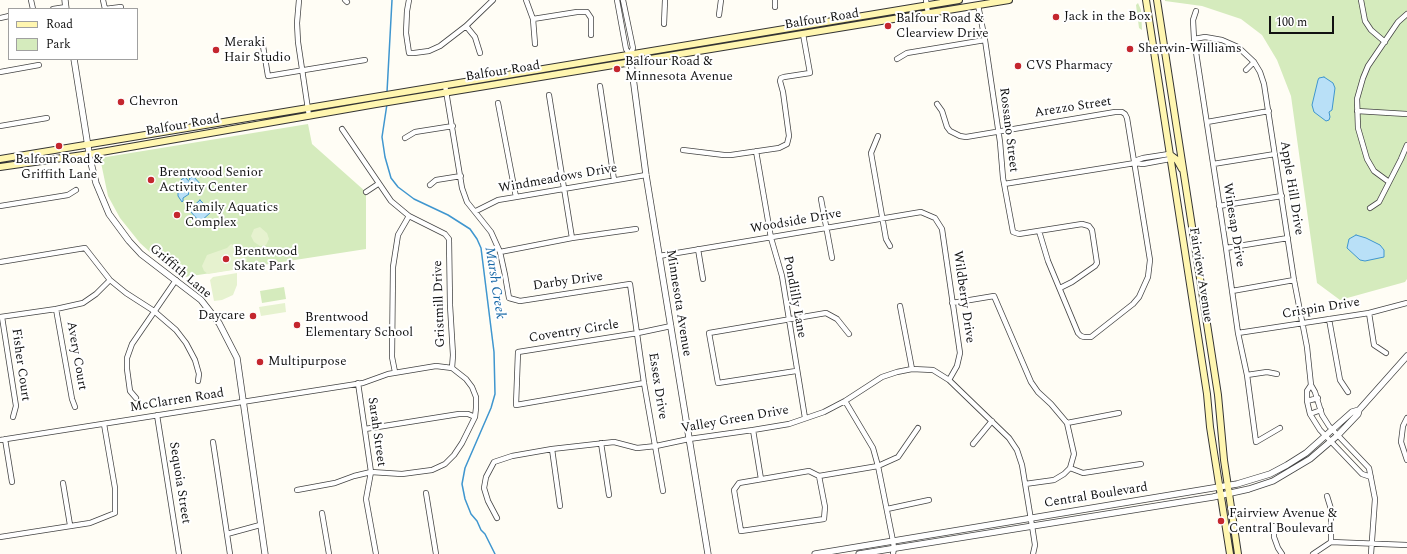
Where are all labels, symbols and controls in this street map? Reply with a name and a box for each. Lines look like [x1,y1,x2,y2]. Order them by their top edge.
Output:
street label: Balfour Road [784,6,860,34]
legend [8,8,138,60]
scale bar [1271,8,1336,34]
place label: Jack in the Box [1064,9,1150,25]
place label: Balfour Road & Clearview Drive [896,11,989,42]
marker: Jack in the Box [1051,12,1061,22]
text: 100 m [1276,13,1307,32]
text: Road [46,15,73,34]
marker: Balfour Road & Clearview Drive [883,21,893,31]
text: Park [46,35,71,54]
place label: Meraki Hair Studio [224,35,291,66]
place label: Sherwin-Williams [1138,41,1242,57]
marker: Sherwin-Williams [1125,44,1135,54]
marker: Meraki Hair Studio [211,45,221,55]
place label: Balfour Road & Minnesota Avenue [625,54,733,85]
street label: Balfour Road [465,58,541,86]
place label: CVS Pharmacy [1026,58,1112,74]
marker: CVS Pharmacy [1013,61,1023,71]
marker: Balfour Road & Minnesota Avenue [612,64,622,74]
street label: Rossano Street [995,87,1021,173]
place label: Chevron [129,94,178,110]
street label: Arezzo Street [1033,94,1113,122]
marker: Chevron [116,97,126,107]
street label: Balfour Road [145,112,221,140]
street label: Apple Hill Drive [1276,140,1306,236]
marker: Balfour Road & Griffith Lane [54,141,64,151]
place label: Balfour Road & Griffith Lane [15,152,103,183]
street label: Windmeadows Drive [497,161,619,197]
place label: Brentwood Senior Activity Center [159,165,263,196]
marker: Brentwood Senior Activity Center [146,175,156,185]
street label: Winesap Drive [1219,182,1247,268]
place label: Family Aquatics Complex [185,200,278,231]
street label: Woodside Drive [749,206,843,238]
marker: Family Aquatics Complex [172,210,182,220]
street label: Fairview Avenue [1185,226,1215,324]
street label: Griffith Lane [146,242,214,302]
place label: Brentwood Skate Park [234,244,297,275]
water label: Marsh Creek [480,246,508,320]
street label: Minnesota Avenue [662,249,694,357]
street label: Wildberry Drive [949,250,977,344]
marker: Brentwood Skate Park [221,254,231,264]
street label: Pondlilly Lane [779,255,809,339]
street label: Gristmill Drive [431,260,449,348]
street label: Darby Drive [532,269,604,295]
street label: Crispin Drive [1281,295,1361,323]
place label: Daycare [198,308,245,324]
place label: Brentwood Elementary School [305,310,413,341]
marker: Daycare [248,311,258,321]
street label: Coventry Circle [528,317,620,347]
street label: Avery Court [62,320,90,392]
marker: Brentwood Elementary School [292,320,302,330]
street label: Fisher Court [7,328,33,402]
street label: Essex Drive [644,352,670,420]
place label: Multipurpose [268,354,346,370]
marker: Multipurpose [255,357,265,367]
street label: McClarren Road [129,386,225,416]
street label: Sarah Street [363,396,389,468]
street label: Valley Green Drive [680,403,790,437]
street label: Sequoia Street [165,441,193,525]
street label: Central Boulevard [1043,480,1149,512]
place label: Fairview Avenue & Central Boulevard [1229,506,1337,537]
marker: Fairview Avenue & Central Boulevard [1216,516,1226,526]

